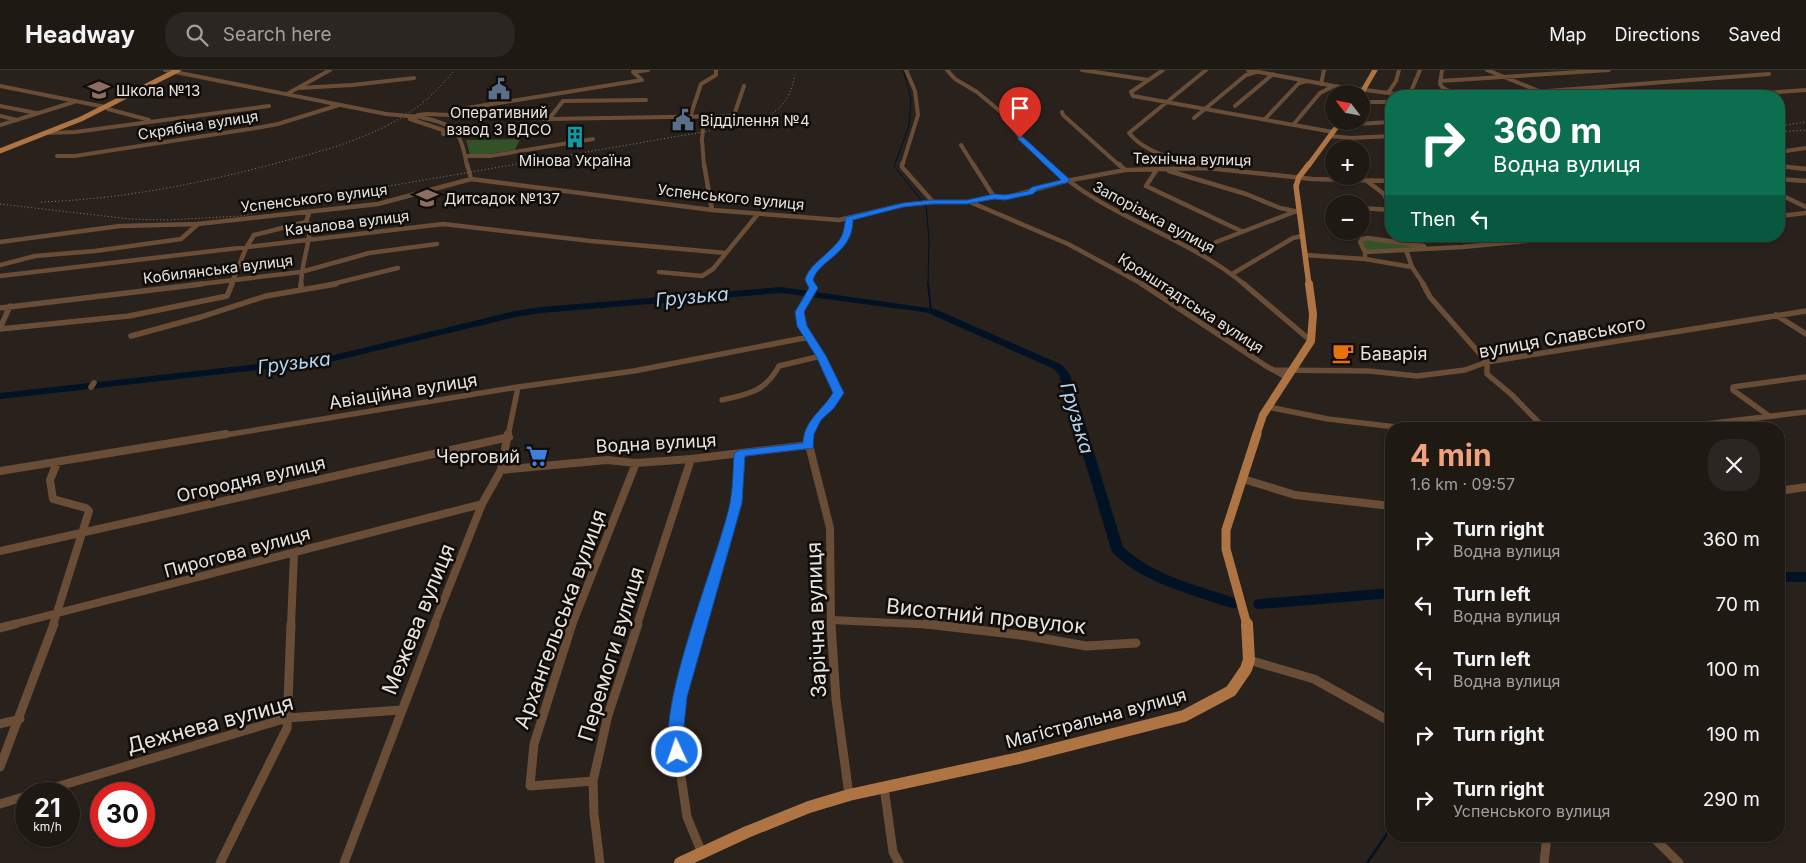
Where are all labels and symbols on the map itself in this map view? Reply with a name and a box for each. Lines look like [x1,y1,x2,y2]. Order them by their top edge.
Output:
public building icon: Оперативний взвод 3 ВДСО [486,76,512,102]
school or university icon: Школа №13 [86,77,112,103]
place label: Школа №13 [116,81,200,100]
north arrow [1325,85,1370,130]
pin [999,87,1041,138]
place label: Оперативний взвод 3 ВДСО [446,103,552,139]
street label: Скрябіна вулиця [136,106,260,144]
public building icon: Відділення №4 [670,107,696,133]
place label: Відділення №4 [700,111,810,130]
building icon: Мінова Україна [562,124,588,150]
street label: Технічна вулиця [1132,148,1252,170]
place label: Мінова Україна [519,151,631,170]
street label: Запорізька вулиця [1090,177,1218,257]
street label: Успенського вулиця [240,180,388,216]
street label: Успенського вулиця [657,180,805,214]
school or university icon: Дитсадок №137 [414,185,440,211]
place label: Дитсадок №137 [444,189,560,208]
street label: Качалова вулиця [284,206,410,240]
street label: Кронштадтська вулиця [1115,249,1267,357]
street label: Кобилянська вулиця [142,250,294,288]
water label: Грузька [654,282,730,312]
street label: вулиця Славського [1477,312,1647,362]
cafe icon: Баварія [1330,340,1356,366]
place label: Баварія [1360,343,1427,364]
water label: Грузька [256,347,332,379]
street label: Авіаційна вулиця [327,369,479,413]
water label: Грузька [1055,380,1099,457]
street label: Водна вулиця [595,429,717,457]
supermarket icon: Черговий [524,443,550,469]
place label: Черговий [436,446,520,467]
street label: Огородня вулиця [175,452,327,506]
street label: Архангельська вулиця [509,506,611,732]
street label: Пирогова вулиця [161,522,313,582]
street label: Межева вулиця [376,540,460,698]
street label: Зарічна вулиця [801,541,831,699]
street label: Перемоги вулиця [573,564,649,744]
street label: Висотний провулок [885,593,1088,639]
street label: Магістральна вулиця [1003,684,1189,752]
street label: Дежнева вулиця [124,690,296,758]
position arrow [650,725,702,777]
speed limit sign: 30 [90,782,155,847]

